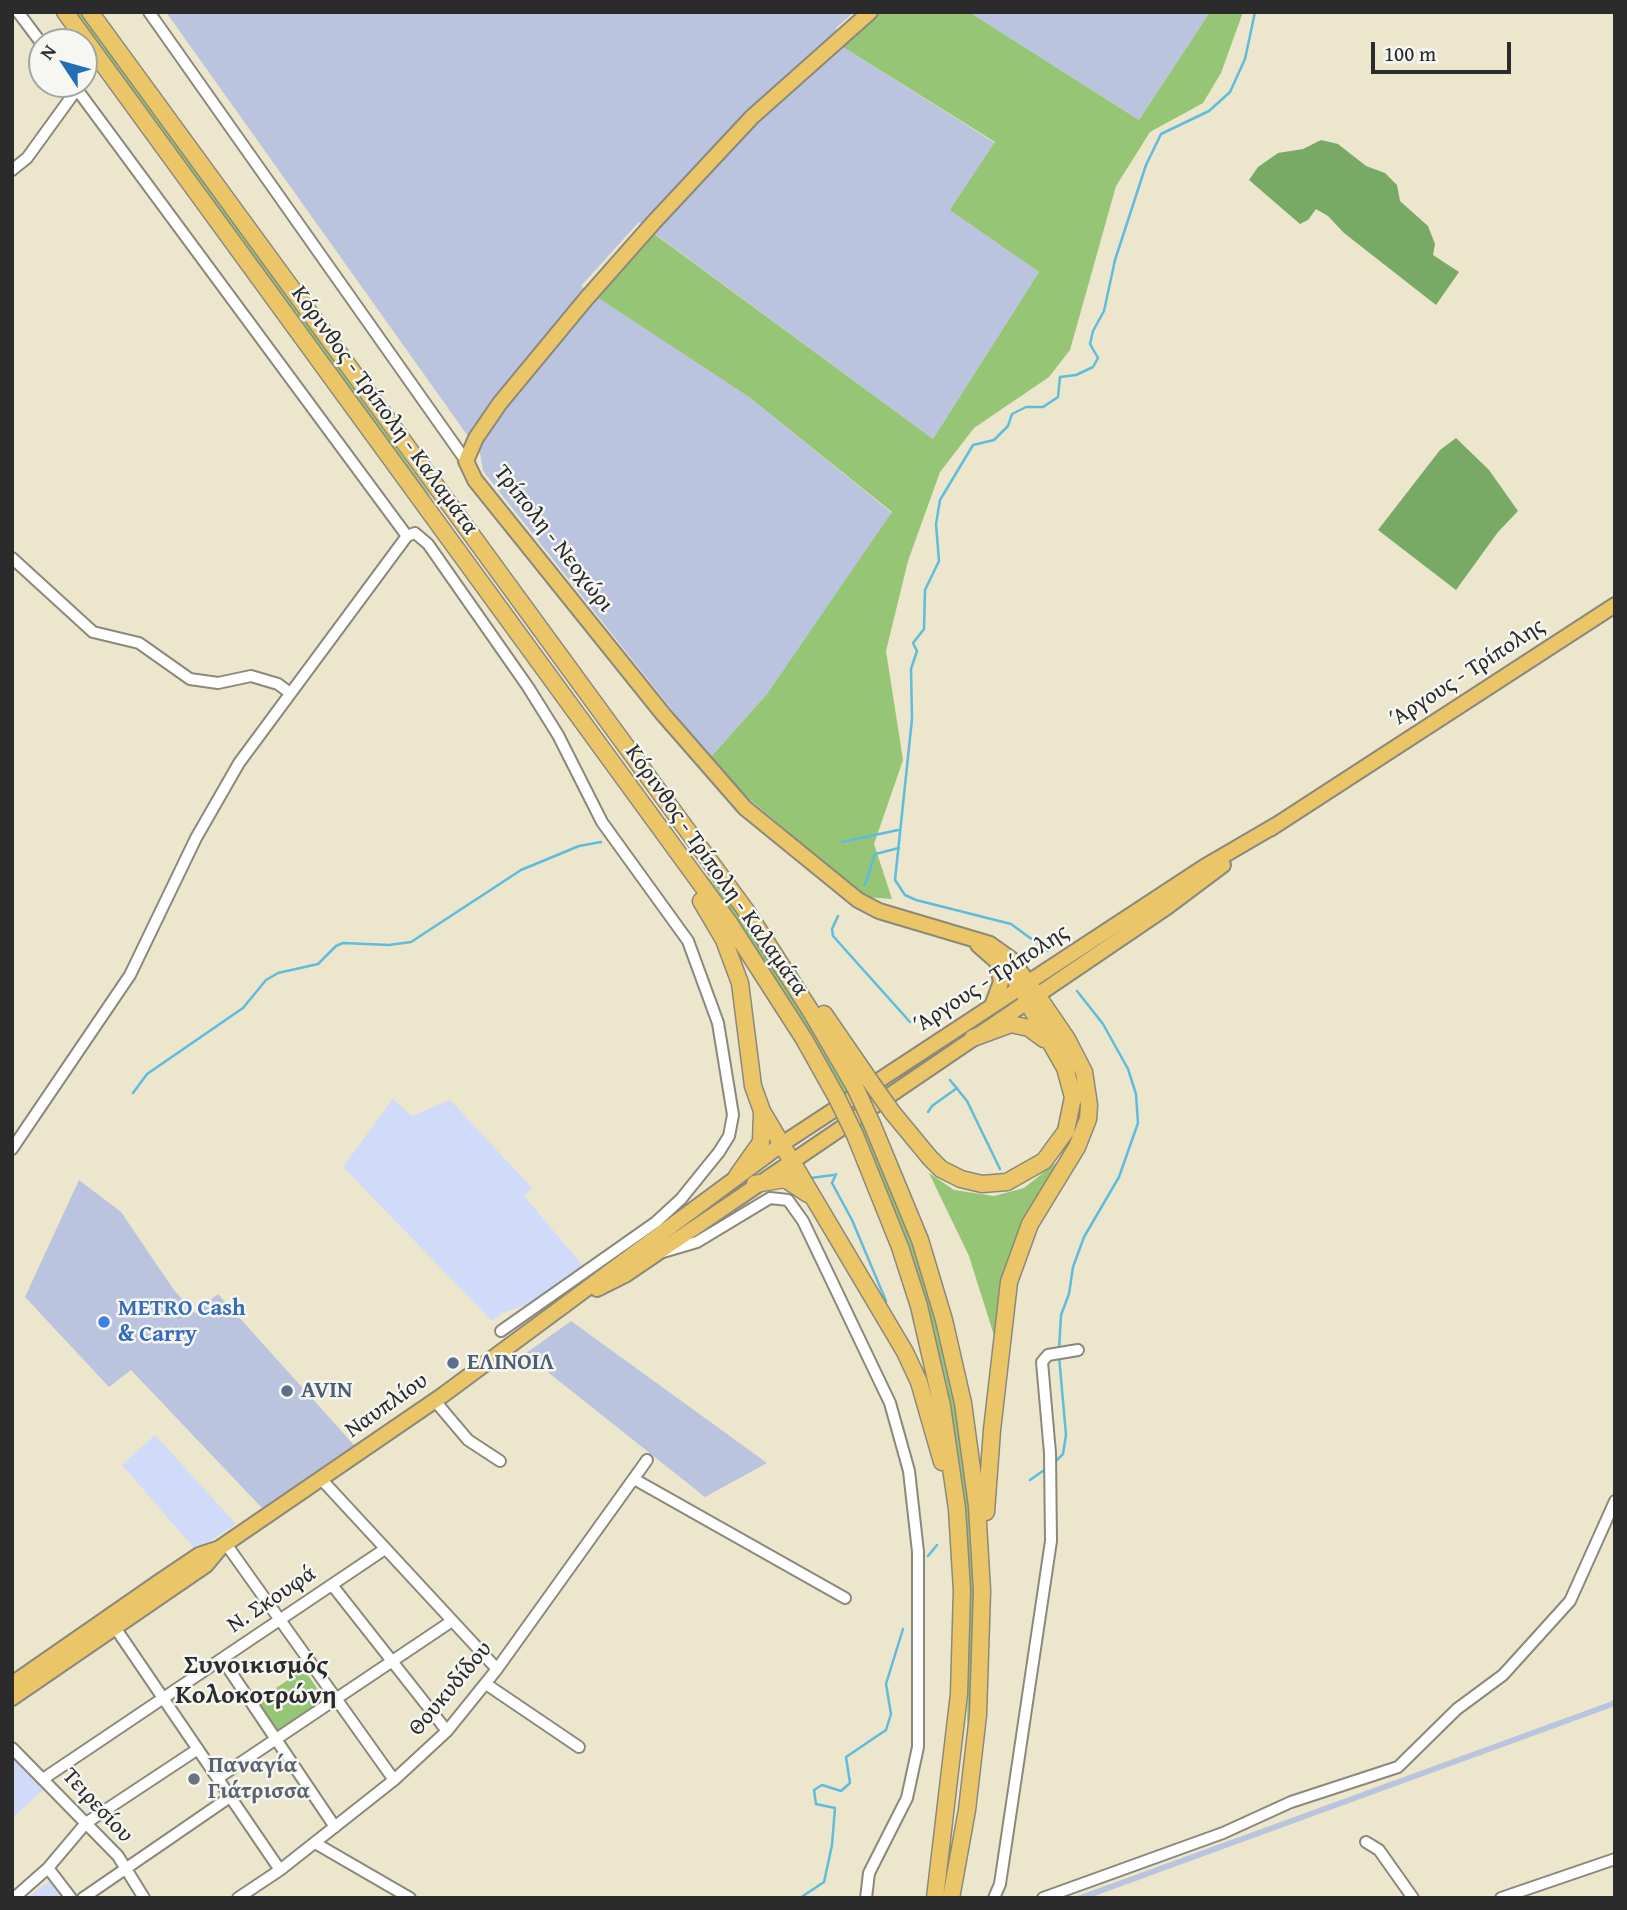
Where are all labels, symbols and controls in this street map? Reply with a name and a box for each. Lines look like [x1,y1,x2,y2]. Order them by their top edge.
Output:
north arrow [28,28,98,98]
scale bar [1375,28,1515,72]
text: N [33,38,63,65]
text: 100 m [1384,38,1436,69]
street label: Κόρινθος - Τρίπολη - Καλαμάτα [284,281,484,541]
street label: Τρίπολη - Νεοχώρι [487,460,619,618]
street label: Άργους - Τρίπολης [1386,613,1550,733]
street label: Κόρινθος - Τρίπολη - Καλαμάτα [618,740,814,1002]
street label: Άργους - Τρίπολης [910,919,1074,1039]
place label: METRO Cash & Carry [118,1295,246,1349]
marker: METRO Cash & Carry [96,1314,112,1330]
place label: ΕΛΙΝΟΙΛ [467,1349,554,1377]
marker: ΕΛΙΝΟΙΛ [445,1355,461,1371]
street label: Ναυπλίου [340,1367,434,1445]
place label: AVIN [301,1377,352,1405]
marker: AVIN [279,1383,295,1399]
street label: Ν. Σκουφά [222,1560,322,1640]
street label: Θουκυδίδου [403,1636,499,1742]
district label: Συνοικισμός Κολοκοτρώνη [175,1650,337,1712]
place label: Παναγία Γιάτρισσα [208,1752,310,1806]
street label: Τειρεσίου [56,1763,138,1849]
marker: Παναγία Γιάτρισσα [186,1771,202,1787]

